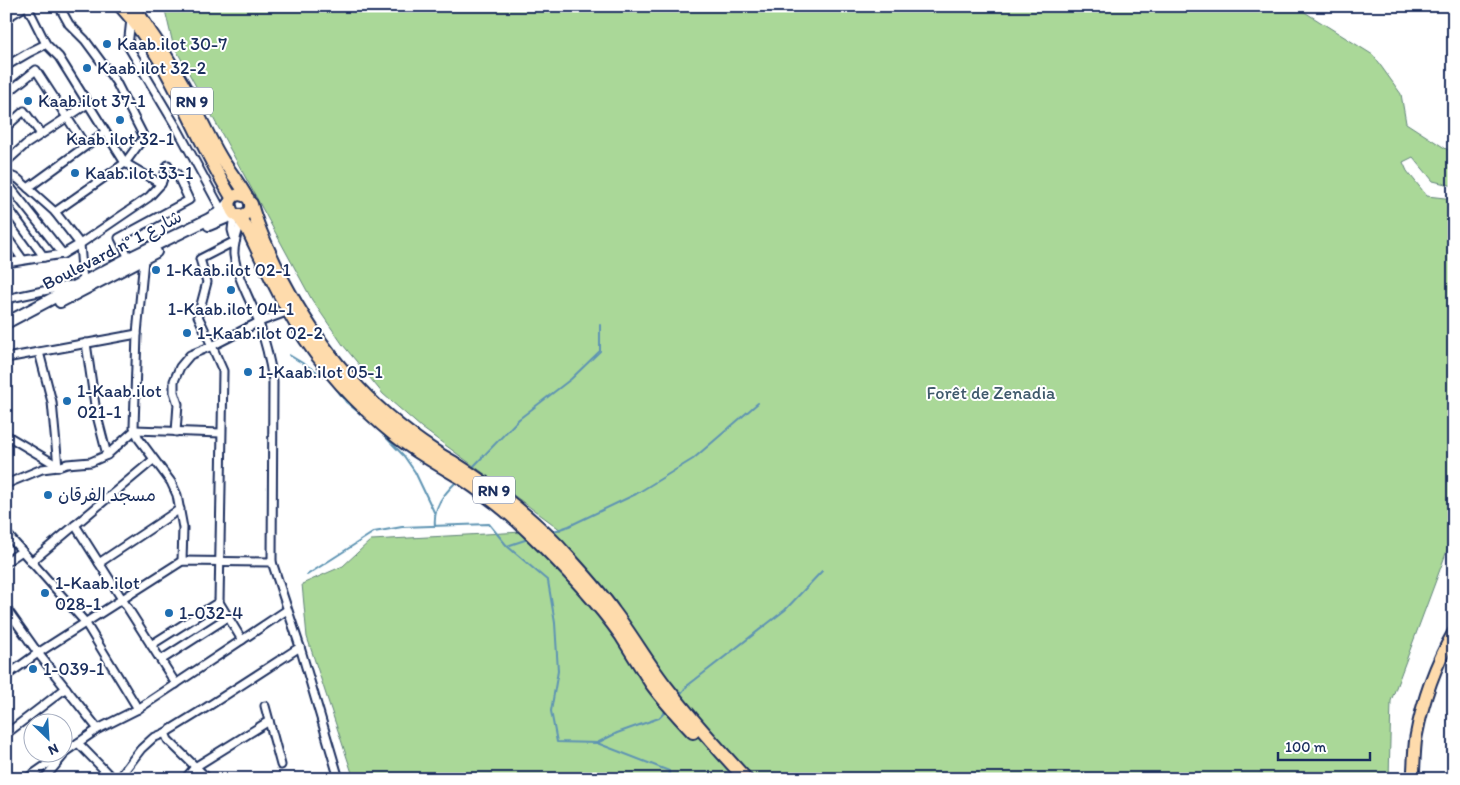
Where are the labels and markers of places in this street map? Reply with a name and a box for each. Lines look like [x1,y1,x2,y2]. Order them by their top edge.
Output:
place label: Kaab.ilot 30-7 [117,33,227,55]
marker: Kaab.ilot 30-7 [101,38,113,50]
place label: Kaab.ilot 32-2 [97,57,207,79]
marker: Kaab.ilot 32-2 [81,62,93,74]
place label: Kaab.ilot 37-1 [38,90,146,112]
marker: Kaab.ilot 37-1 [22,95,34,107]
marker: Kaab.ilot 32-1 [114,114,126,126]
place label: Kaab.ilot 32-1 [66,128,174,150]
place label: Kaab.ilot 33-1 [85,162,193,184]
marker: Kaab.ilot 33-1 [69,167,81,179]
place label: 1-Kaab.ilot 02-1 [166,259,291,281]
marker: 1-Kaab.ilot 02-1 [150,264,162,276]
marker: 1-Kaab.ilot 04-1 [225,284,237,296]
place label: 1-Kaab.ilot 04-1 [168,298,294,320]
place label: 1-Kaab.ilot 02-2 [197,322,324,344]
marker: 1-Kaab.ilot 02-2 [181,327,193,339]
place label: 1-Kaab.ilot 05-1 [258,361,383,383]
marker: 1-Kaab.ilot 05-1 [242,366,254,378]
place label: 1-Kaab.ilot 021-1 [77,380,162,423]
marker: 1-Kaab.ilot 021-1 [61,395,73,407]
place label: مسجد الفرقان [58,484,156,506]
marker: مسجد الفرقان [42,489,54,501]
place label: 1-Kaab.ilot 028-1 [55,572,140,615]
marker: 1-Kaab.ilot 028-1 [39,587,51,599]
place label: 1-032-4 [179,602,243,624]
marker: 1-032-4 [163,607,175,619]
place label: 1-039-1 [43,658,104,680]
marker: 1-039-1 [27,663,39,675]

